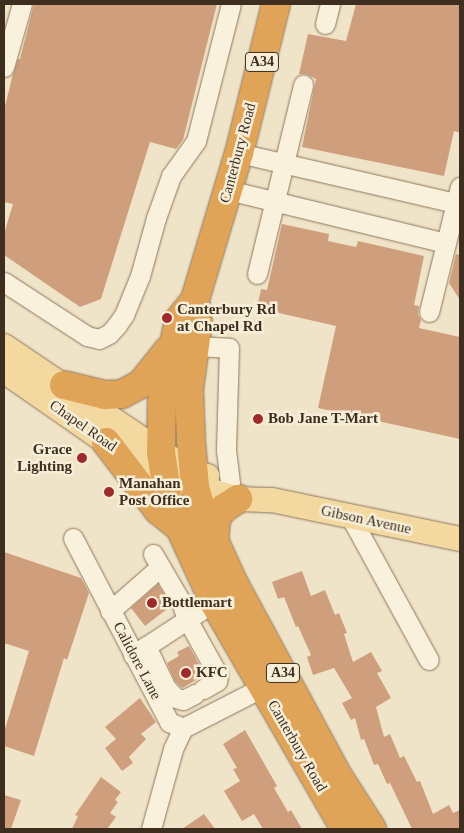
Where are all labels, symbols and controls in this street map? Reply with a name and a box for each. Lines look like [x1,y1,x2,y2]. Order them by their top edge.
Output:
road number: A34 [244,51,280,74]
street label: Canterbury Road [216,101,260,205]
place label: Canterbury Rd at Chapel Rd [177,300,276,335]
marker: Canterbury Rd at Chapel Rd [161,312,173,324]
street label: Chapel Road [46,396,120,456]
place label: Bob Jane T-Mart [268,410,378,428]
marker: Bob Jane T-Mart [252,413,264,425]
place label: Grace Lighting [17,440,72,475]
marker: Grace Lighting [76,452,88,464]
place label: Manahan Post Office [119,474,189,509]
marker: Manahan Post Office [103,486,115,498]
street label: Gibson Avenue [319,502,413,538]
place label: Bottlemart [162,594,232,612]
marker: Bottlemart [146,597,158,609]
street label: Calidore Lane [109,619,165,703]
road number: A34 [266,661,300,684]
place label: KFC [196,664,228,682]
marker: KFC [180,667,192,679]
street label: Canterbury Road [263,697,331,795]

